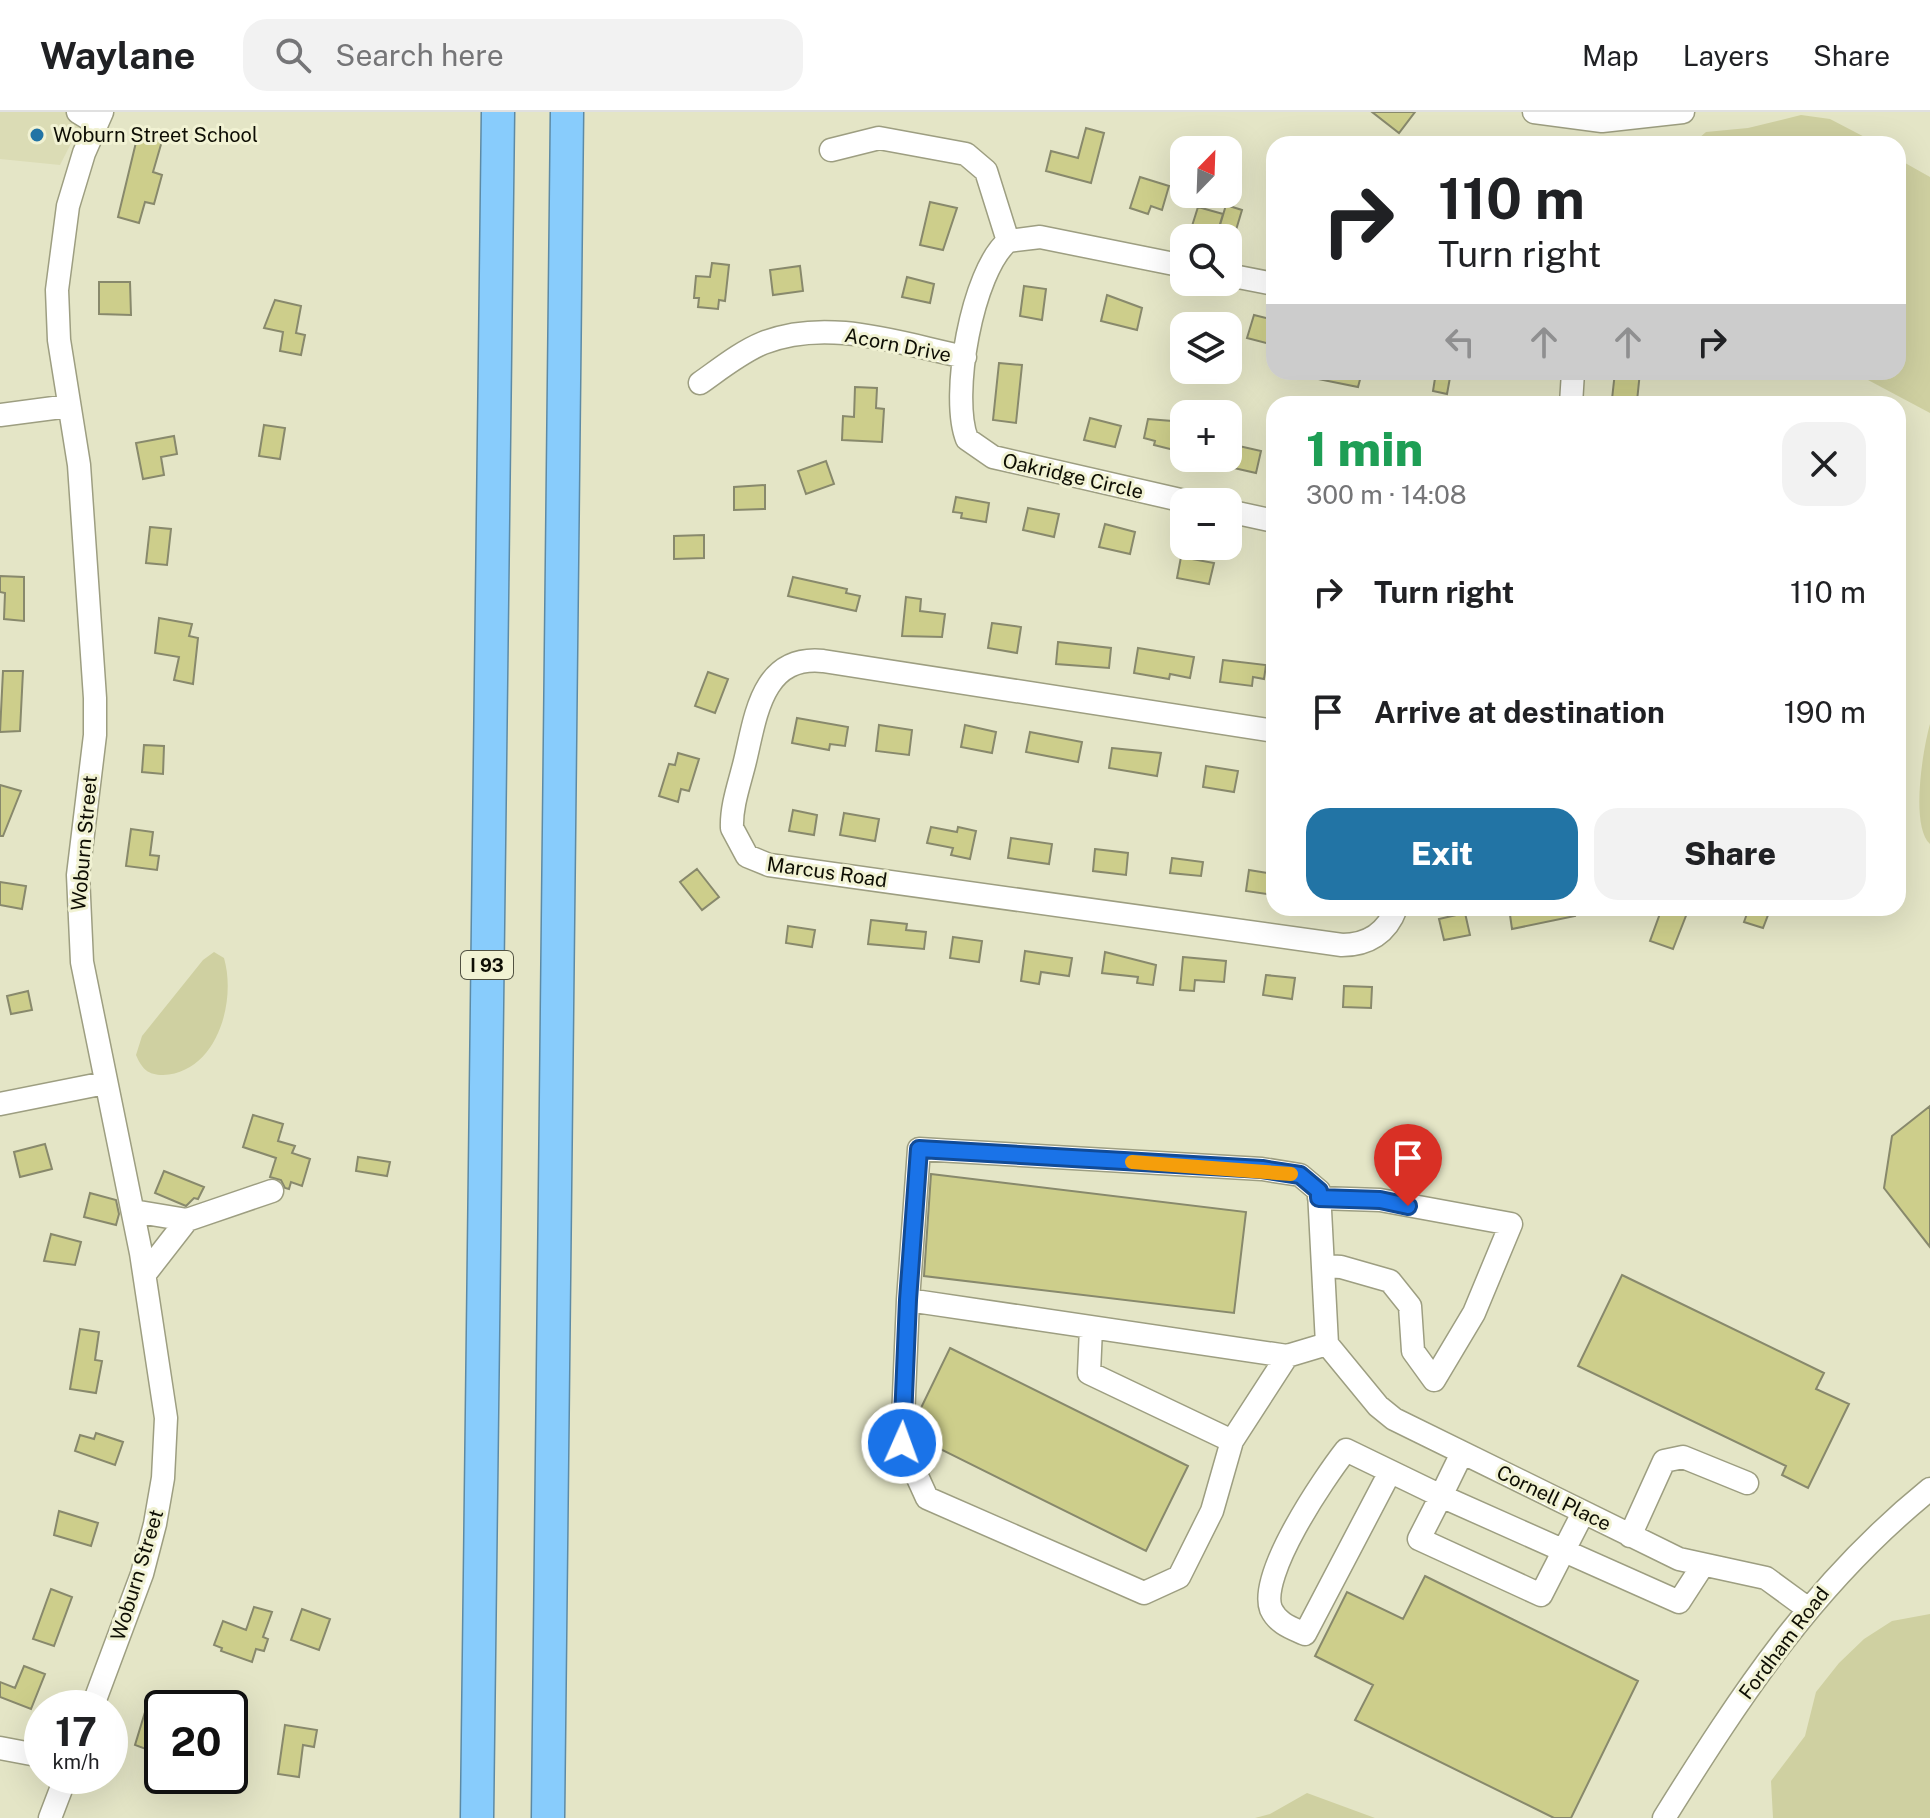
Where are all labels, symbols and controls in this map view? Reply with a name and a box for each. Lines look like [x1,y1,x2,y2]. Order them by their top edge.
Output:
search box [243,19,803,91]
text: Waylane [40,33,195,78]
icon: search [271,33,315,77]
text: Search here [335,37,504,73]
text: Map [1582,39,1639,72]
text: Layers [1683,39,1769,72]
text: Share [1813,39,1890,72]
place label: Woburn Street School [53,123,258,147]
marker: Woburn Street School [28,126,46,144]
north arrow [1170,136,1242,208]
map controls [1170,136,1242,560]
text: 110 m [1438,166,1585,232]
icon: right [1306,168,1410,272]
button: search [1170,224,1242,296]
text: Turn right [1438,233,1601,275]
button: layers [1170,312,1242,384]
icon: left [1438,320,1482,364]
icon: ahead [1522,320,1566,364]
icon: ahead [1606,320,1650,364]
icon: right [1690,320,1734,364]
street label: Acorn Drive [843,323,953,367]
button: + [1170,400,1242,472]
text: 1 min [1306,420,1423,477]
button: close [1782,422,1866,506]
street label: Oakridge Circle [1000,448,1146,504]
text: 300 m · 14:08 [1306,479,1466,510]
button: − [1170,488,1242,560]
icon: right [1306,570,1350,614]
text: Turn right [1374,574,1514,610]
text: 110 m [1790,574,1866,610]
icon: arrive [1306,690,1350,734]
text: Arrive at destination [1374,694,1665,730]
text: 190 m [1784,694,1866,730]
street label: Woburn Street [66,774,102,912]
button: Exit [1306,808,1578,900]
button: Share [1594,808,1866,900]
street label: Marcus Road [765,852,889,892]
road number: I 93 [461,951,513,979]
pin [1374,1124,1442,1206]
icon: arrive [1386,1136,1430,1180]
position arrow [860,1401,944,1485]
street label: Cornell Place [1493,1460,1615,1536]
street label: Woburn Street [106,1507,168,1643]
street label: Fordham Road [1734,1582,1834,1704]
speed limit sign: 20 [144,1690,248,1794]
text: 17 [55,1708,97,1755]
text: km/h [52,1750,100,1774]

